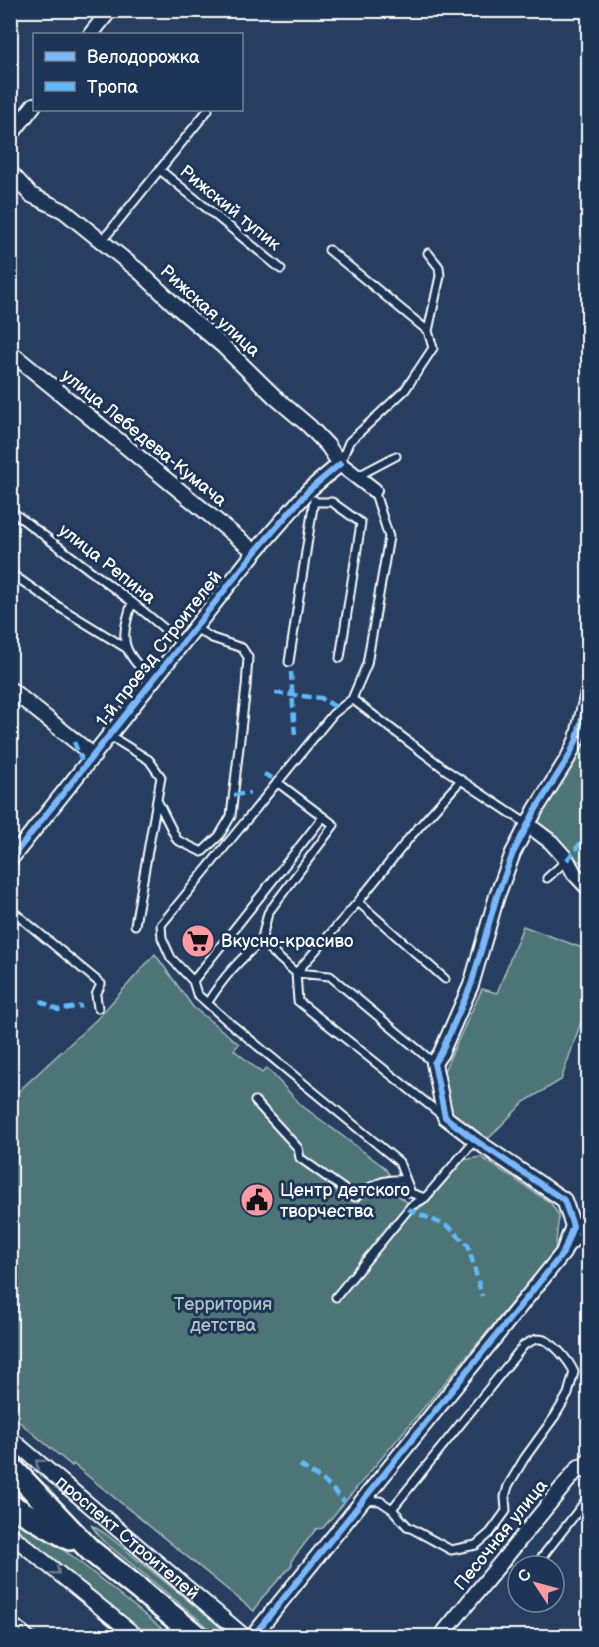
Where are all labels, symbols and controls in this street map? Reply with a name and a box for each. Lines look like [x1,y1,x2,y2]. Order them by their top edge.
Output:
legend [33,33,243,111]
text: Велодорожка [87,47,200,68]
text: Тропа [87,77,138,98]
street label: Рижский тупик [175,161,285,255]
street label: Рижская улица [156,261,264,362]
street label: улица Лебедева-Кумача [57,365,231,511]
street label: улица Репина [54,520,160,609]
street label: 1-й проезд Строителей [92,567,226,731]
supermarket icon: Вкусно-красиво [180,923,216,959]
place label: Вкусно-красиво [221,931,353,952]
place label: Центр детского творчества [280,1180,410,1222]
public building icon: Центр детского творчества [239,1182,275,1218]
park label: Территория детства [174,1294,272,1336]
one-way arrow [35,1459,46,1470]
street label: проспект Строителей [52,1471,204,1604]
street label: Песочная улица [450,1475,552,1595]
north arrow [506,1554,566,1614]
one-way arrow [49,1564,60,1575]
text: С [514,1566,536,1586]

